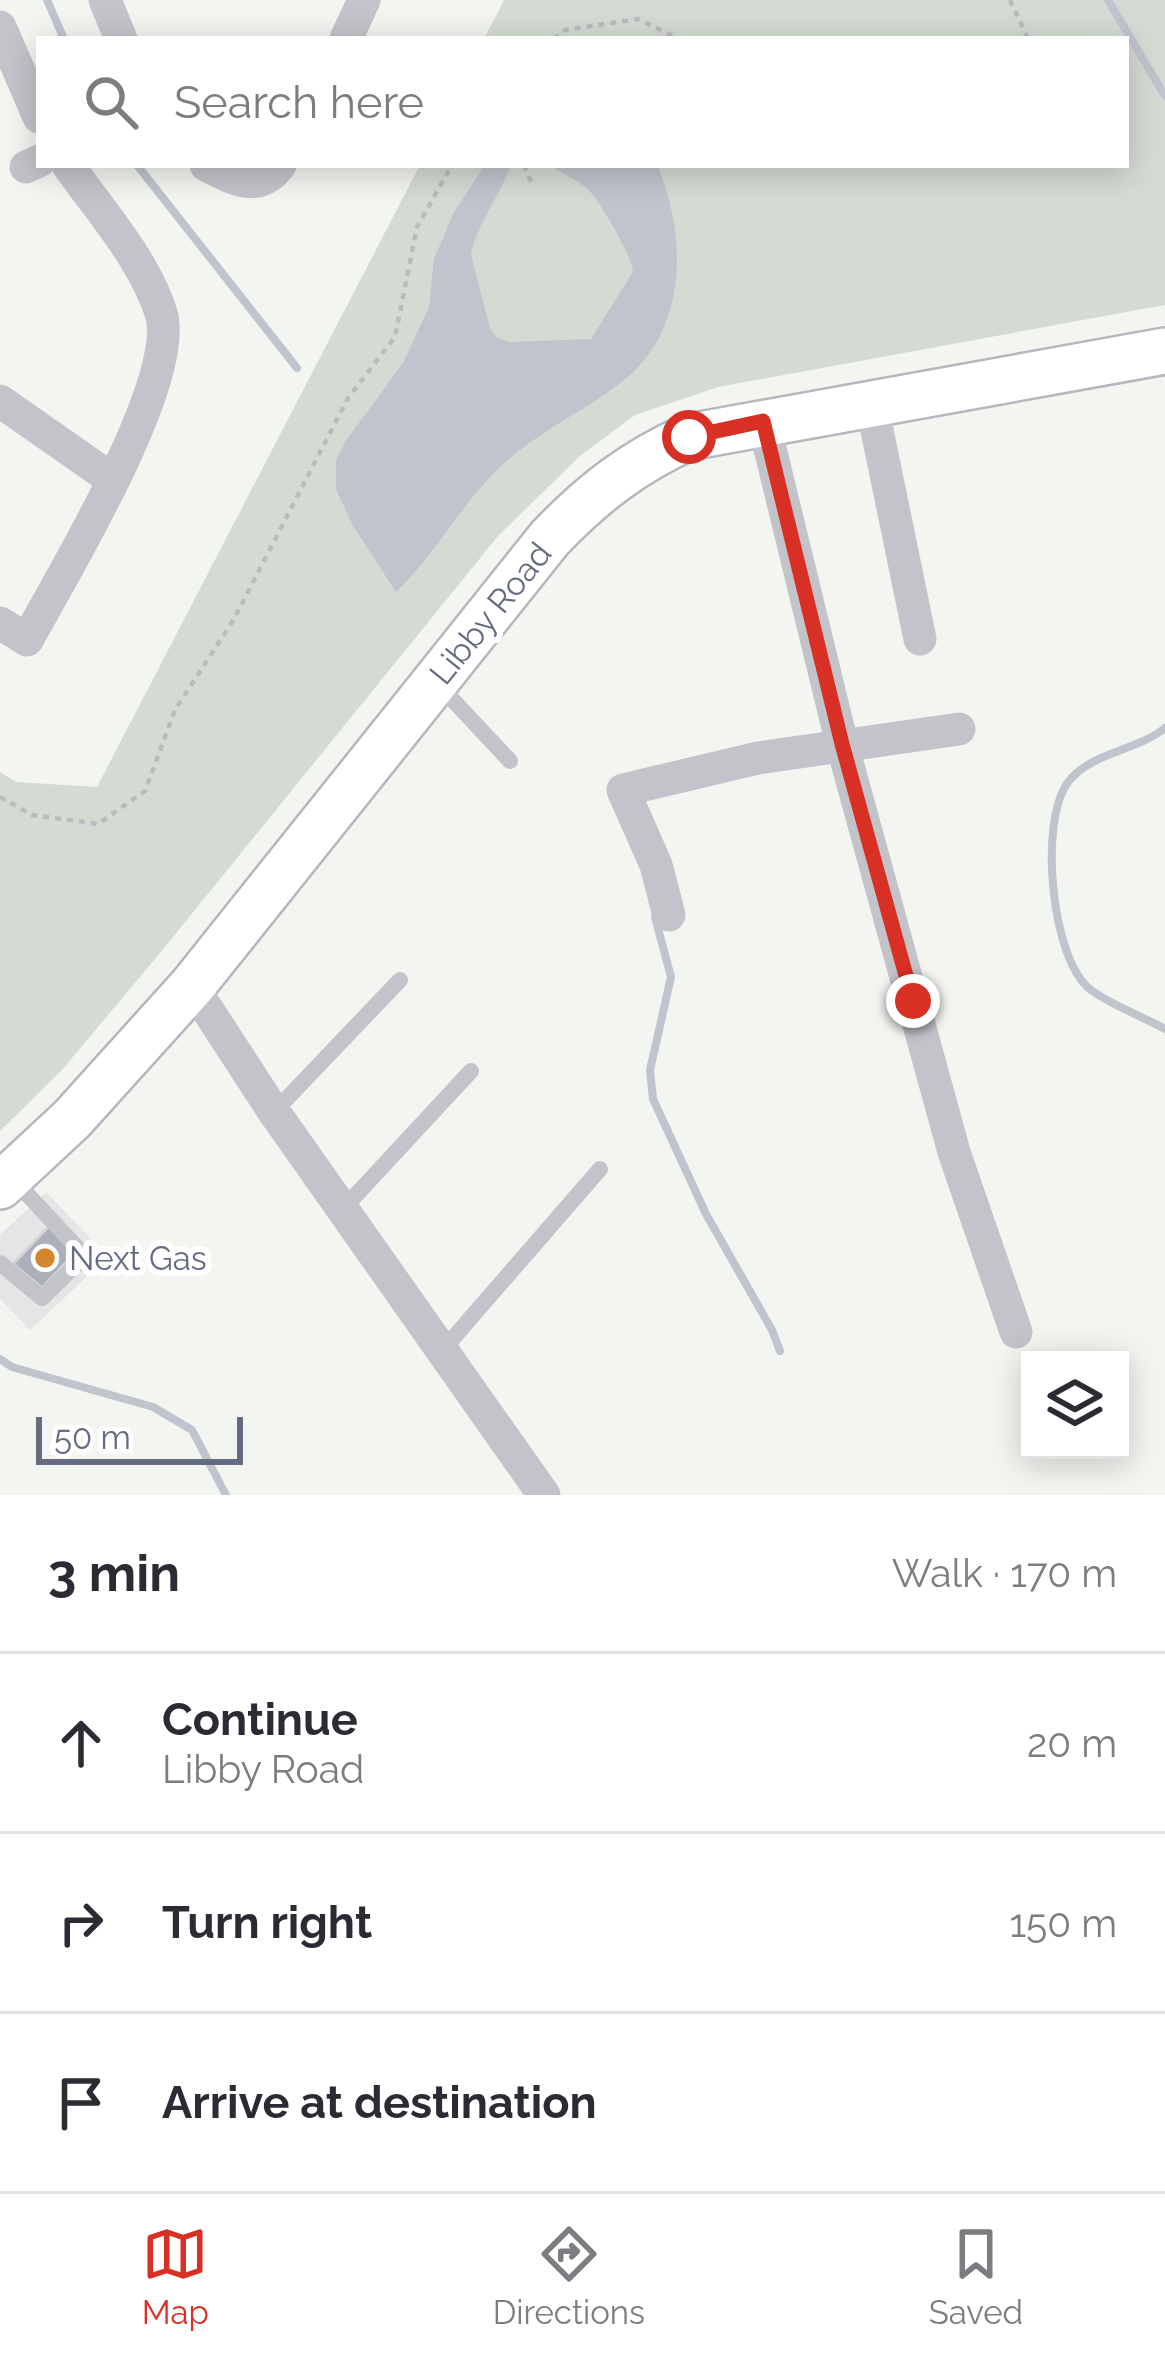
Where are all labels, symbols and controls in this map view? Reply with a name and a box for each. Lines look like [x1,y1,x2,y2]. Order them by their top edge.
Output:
search box [36,36,1129,168]
icon: search [78,69,144,135]
text: Search here [174,76,424,129]
route start [662,410,716,464]
street label: Libby Road [421,535,559,692]
route end [886,974,940,1028]
place label: Next Gas [69,1239,207,1278]
marker: Next Gas [32,1245,58,1271]
map controls [1021,1351,1129,1459]
button: layers [1021,1351,1129,1459]
scale bar [36,1411,243,1464]
text: 50 m [54,1418,131,1457]
text: 3 min [48,1543,180,1603]
text: Walk · 170 m [892,1550,1117,1596]
text: Continue [162,1693,358,1746]
icon: ahead [48,1710,114,1776]
text: 20 m [1027,1720,1117,1766]
text: Libby Road [162,1746,364,1792]
icon: right [48,1890,114,1956]
text: Turn right [162,1896,372,1949]
text: 150 m [1009,1900,1117,1946]
icon: arrive [48,2070,114,2136]
text: Arrive at destination [162,2076,597,2129]
tab: Map [142,2221,209,2332]
tab: Directions [493,2221,645,2332]
tab: Saved [929,2221,1023,2332]

